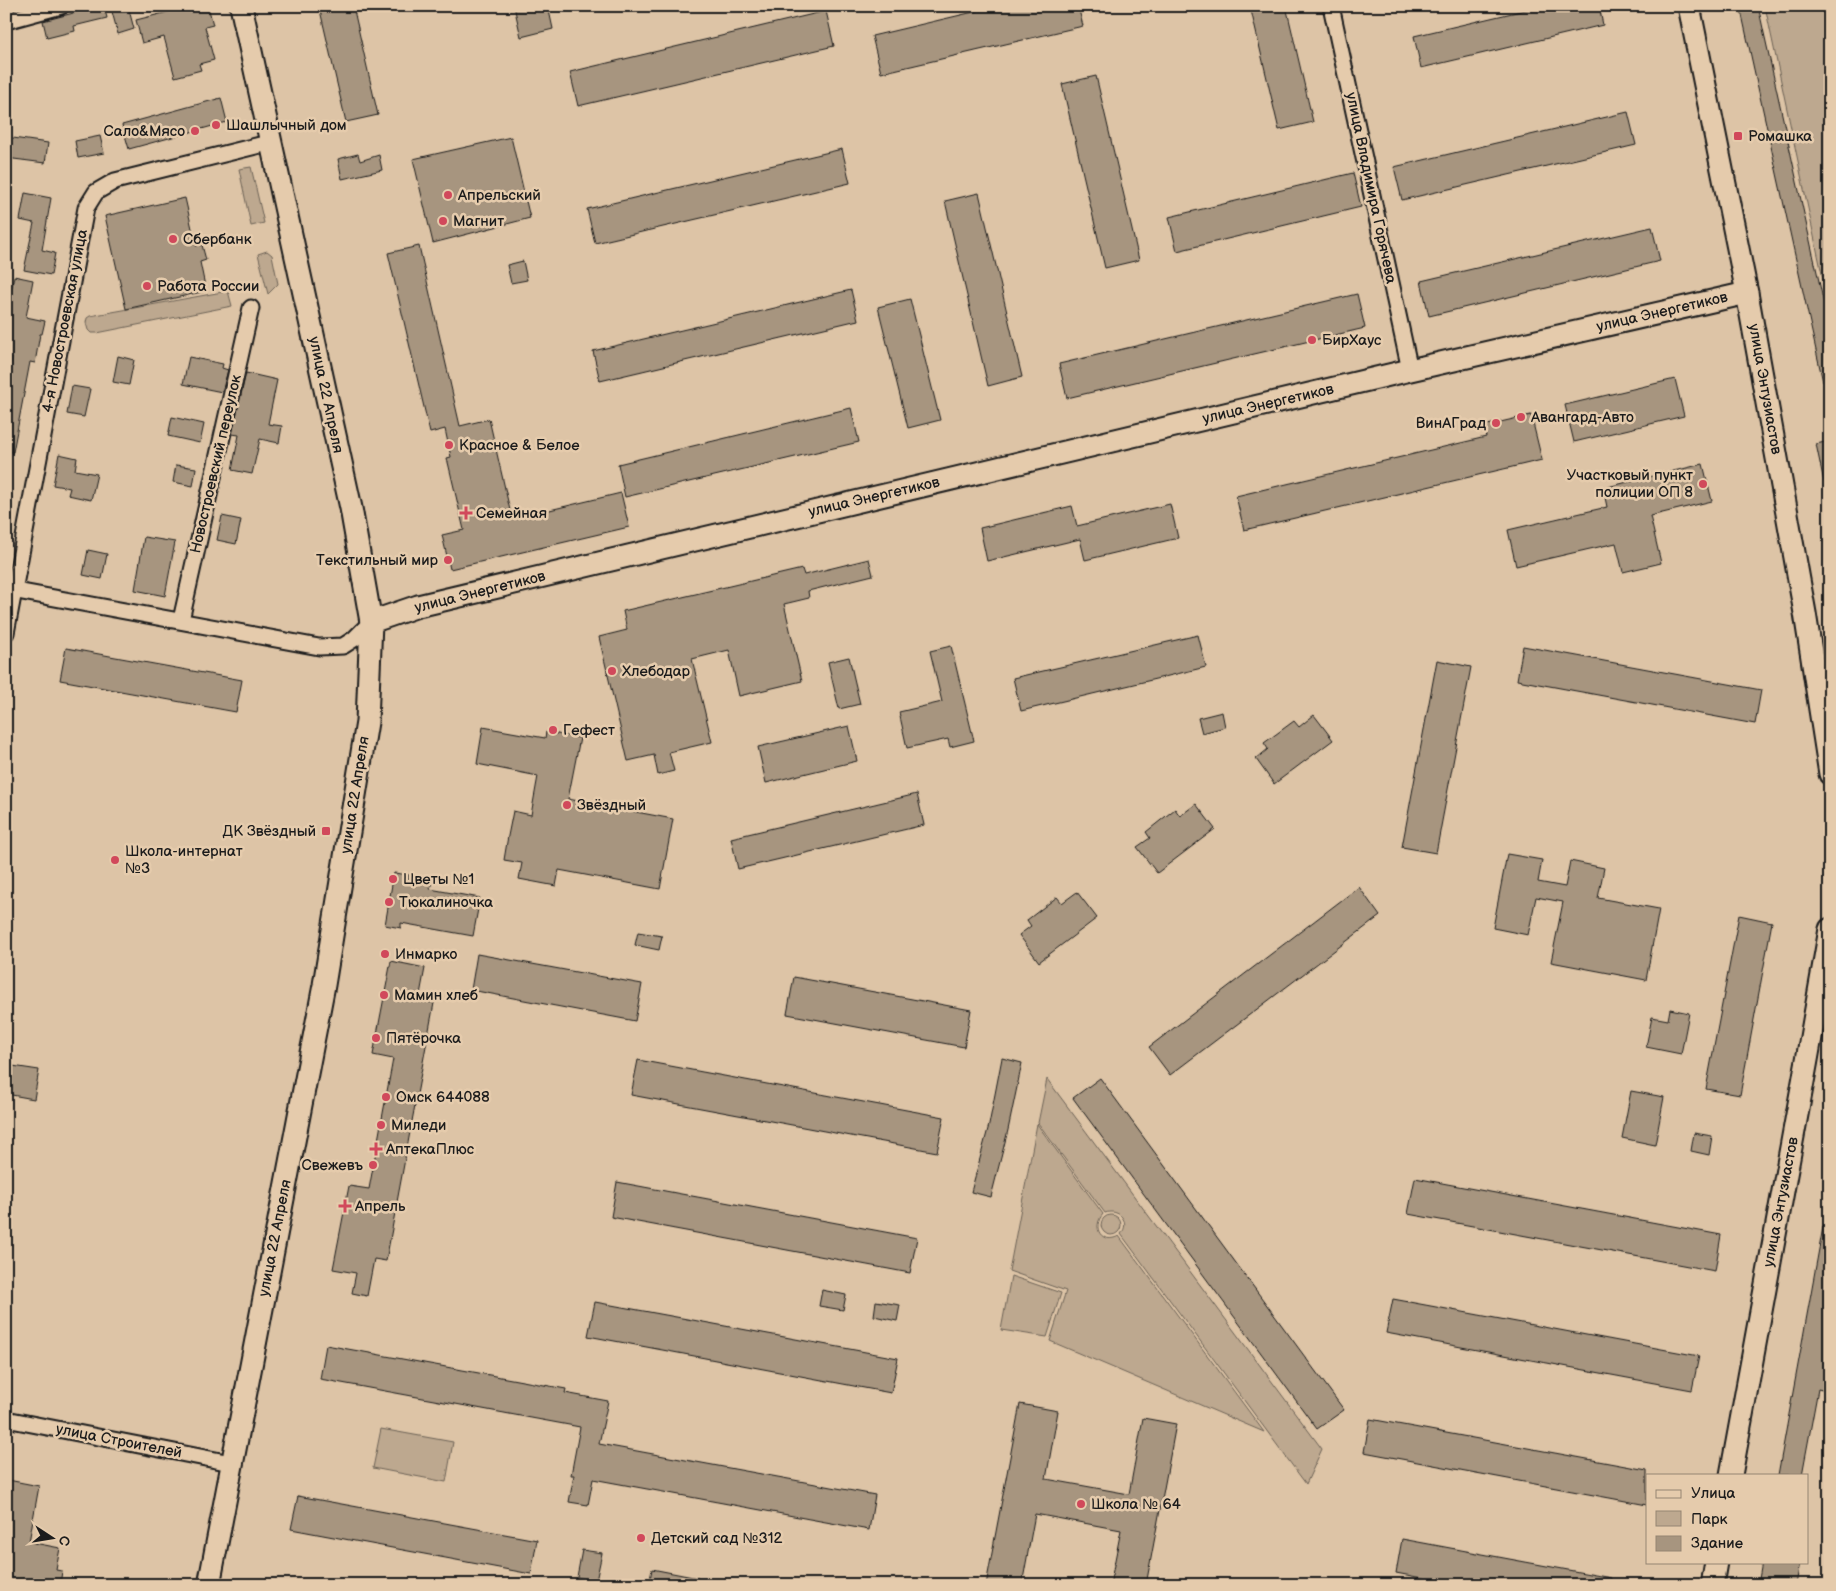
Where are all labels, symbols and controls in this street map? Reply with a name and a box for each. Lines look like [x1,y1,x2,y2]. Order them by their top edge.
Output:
street label: улица Владимира Горячева [1341,91,1401,286]
place label: Шашлычный дом [226,116,347,135]
marker: Шашлычный дом [210,119,222,131]
place label: Сало&Мясо [104,122,185,141]
marker: Сало&Мясо [189,125,201,137]
place label: Ромашка [1748,127,1812,146]
marker: Ромашка [1732,130,1744,142]
place label: Апрельский [457,186,541,205]
marker: Апрельский [442,189,454,201]
place label: Магнит [453,212,504,231]
marker: Магнит [437,215,449,227]
street label: 4-я Новостроевская улица [38,228,92,414]
place label: Сбербанк [183,230,252,249]
marker: Сбербанк [167,233,179,245]
place label: Работа России [157,277,259,296]
marker: Работа России [141,280,153,292]
street label: улица Энергетиков [1595,288,1730,336]
street label: улица Энтузиастов [1744,322,1786,456]
place label: БирХаус [1322,331,1382,350]
marker: БирХаус [1306,334,1318,346]
street label: улица 22 Апреля [304,335,348,455]
street label: Новостроевский переулок [186,373,246,555]
street label: улица Энергетиков [1201,380,1336,428]
place label: Авангард-Авто [1530,408,1634,427]
marker: Авангард-Авто [1515,411,1527,423]
place label: ВинАГрад [1416,414,1486,433]
marker: ВинАГрад [1490,417,1502,429]
place label: Красное & Белое [459,436,580,455]
marker: Красное & Белое [443,439,455,451]
place label: Участковый пункт полиции ОП 8 [1566,466,1693,502]
street label: улица Энергетиков [807,473,942,521]
marker: Участковый пункт полиции ОП 8 [1697,478,1709,490]
place label: Семейная [476,504,547,523]
marker: Семейная [460,507,472,519]
place label: Текстильный мир [316,551,439,570]
marker: Текстильный мир [442,554,454,566]
street label: улица Энергетиков [413,567,547,617]
place label: Хлебодар [622,662,691,681]
marker: Хлебодар [606,665,618,677]
place label: Гефест [563,721,615,740]
marker: Гефест [547,724,559,736]
street label: улица 22 Апреля [336,735,374,855]
place label: Звёздный [577,796,646,815]
marker: Звёздный [561,799,573,811]
place label: ДК Звёздный [223,822,316,841]
marker: ДК Звёздный [320,825,332,837]
place label: Школа-интернат №3 [125,842,243,878]
marker: Школа-интернат №3 [109,854,121,866]
place label: Цветы №1 [403,870,474,889]
marker: Цветы №1 [387,873,399,885]
place label: Тюкалиночка [399,893,493,912]
marker: Тюкалиночка [383,896,395,908]
place label: Инмарко [395,945,458,964]
marker: Инмарко [379,948,391,960]
place label: Мамин хлеб [394,986,478,1005]
marker: Мамин хлеб [378,989,390,1001]
place label: Пятёрочка [386,1029,461,1048]
marker: Пятёрочка [370,1032,382,1044]
place label: Омск 644088 [396,1088,490,1107]
marker: Омск 644088 [380,1091,392,1103]
place label: Миледи [391,1116,446,1135]
marker: Миледи [375,1119,387,1131]
street label: улица Энтузиастов [1759,1135,1803,1269]
place label: АптекаПлюс [385,1140,475,1159]
marker: АптекаПлюс [370,1143,382,1155]
place label: Свежевъ [302,1156,364,1175]
marker: Свежевъ [367,1159,379,1171]
street label: улица 22 Апреля [254,1178,296,1298]
place label: Апрель [354,1197,406,1216]
marker: Апрель [339,1200,351,1212]
street label: улица Строителей [54,1419,184,1463]
legend [1646,1474,1808,1564]
text: Улица [1691,1484,1736,1503]
place label: Школа № 64 [1091,1495,1181,1514]
marker: Школа № 64 [1075,1498,1087,1510]
text: Парк [1691,1510,1728,1529]
north arrow [28,1514,78,1564]
place label: Детский сад №312 [651,1529,783,1548]
marker: Детский сад №312 [635,1532,647,1544]
text: С [55,1534,74,1547]
text: Здание [1691,1534,1743,1553]

